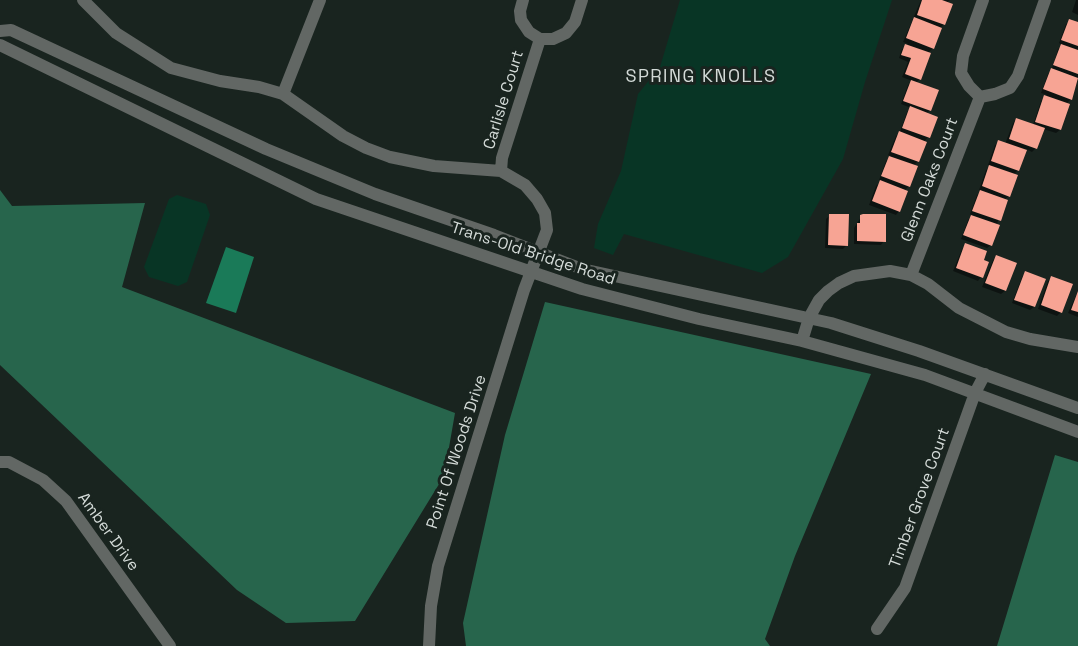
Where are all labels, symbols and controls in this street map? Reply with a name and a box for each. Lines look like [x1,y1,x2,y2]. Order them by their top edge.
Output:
street label: Carlisle Court [480,48,528,152]
district label: SPRING KNOLLS [625,66,777,88]
street label: Glenn Oaks Court [897,115,963,245]
street label: Trans-Old Bridge Road [448,218,618,290]
street label: Point Of Woods Drive [423,373,491,531]
street label: Timber Grove Court [886,425,954,571]
street label: Amber Drive [73,489,143,575]

